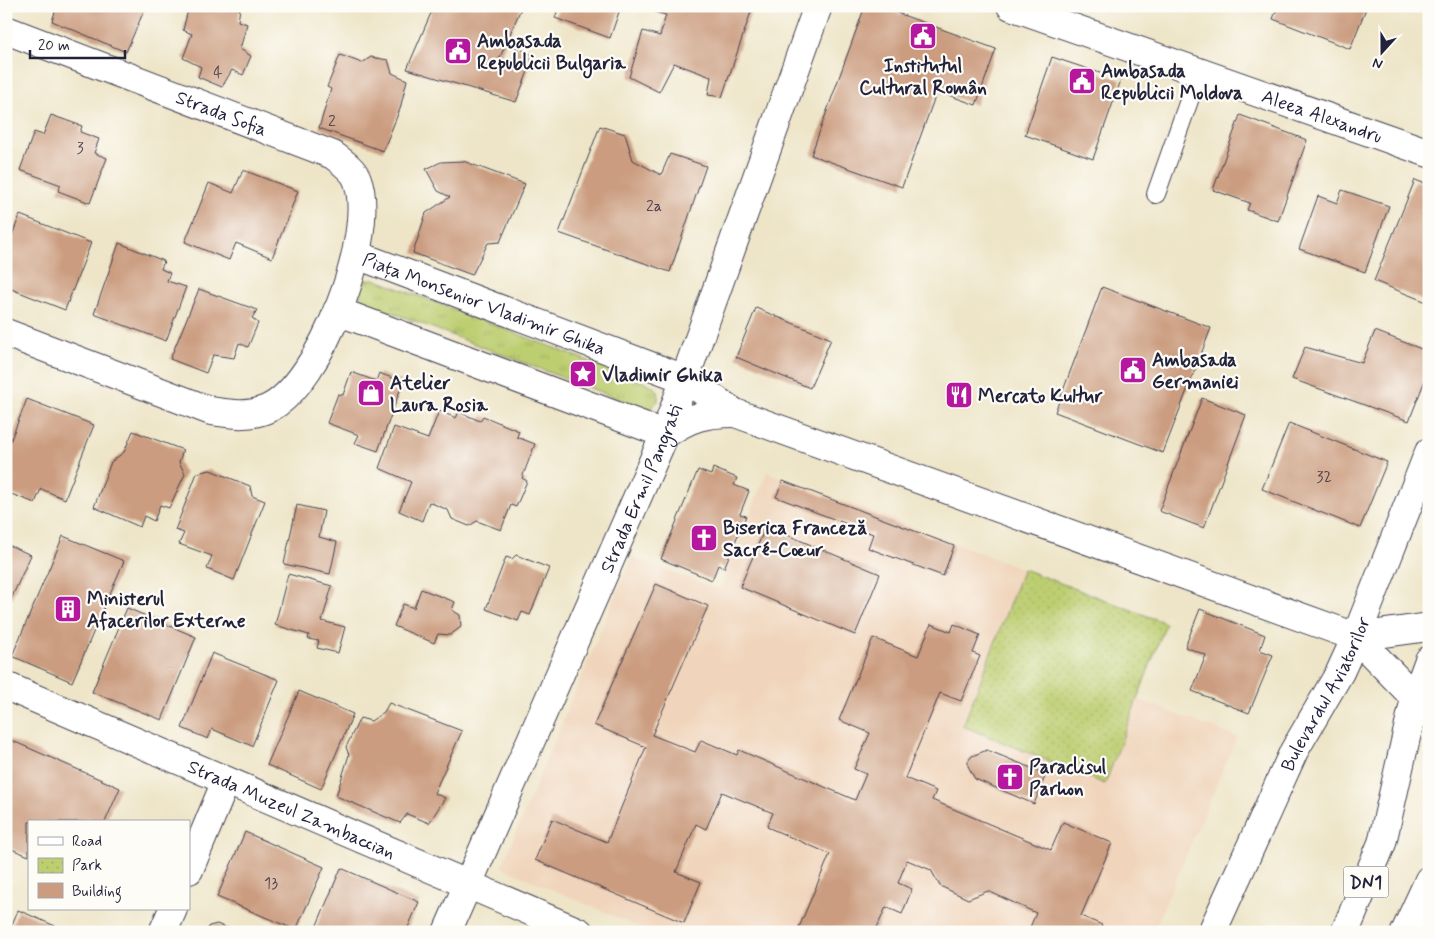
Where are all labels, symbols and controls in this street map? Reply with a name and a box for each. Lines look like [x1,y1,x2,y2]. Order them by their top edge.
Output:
public building icon: Institutul Cultural Român [908,21,938,51]
scale bar [30,28,125,60]
north arrow [1358,28,1408,78]
place label: Ambasada Republicii Bulgaria [477,29,626,79]
text: 20 m [38,36,70,56]
public building icon: Ambasada Republicii Bulgaria [443,36,473,66]
text: N [1370,53,1385,73]
place label: Institutul Cultural Român [859,54,987,101]
place label: Ambasada Republicii Moldova [1101,59,1243,106]
house number: 4 [213,62,223,83]
public building icon: Ambasada Republicii Moldova [1067,66,1097,96]
street label: Aleea Alexandru [1258,84,1386,150]
street label: Strada Sofia [172,85,270,143]
house number: 2 [328,111,336,132]
house number: 3 [76,138,84,159]
house number: 2a [646,196,662,217]
street label: Piața Monsenior Vladimir Ghika [359,247,609,362]
place label: Ambasada Germaniei [1152,348,1239,395]
public building icon: Ambasada Germaniei [1118,355,1148,385]
place icon: Vladimir Ghika [568,359,598,389]
place label: Vladimir Ghika [602,363,723,388]
place label: Atelier Laura Rosia [390,371,488,418]
shop icon: Atelier Laura Rosia [356,378,386,408]
restaurant icon: Mercato Kultur [944,380,974,410]
place label: Mercato Kultur [978,384,1103,409]
street label: Strada Ermil Pangrati [595,401,689,577]
house number: 32 [1316,467,1332,488]
place label: Biserica Franceză Sacré-Cœur [723,516,867,563]
church icon: Biserica Franceză Sacré-Cœur [689,523,719,553]
place label: Ministerul Afacerilor Externe [87,587,245,634]
building icon: Ministerul Afacerilor Externe [53,594,83,624]
street label: Bulevardul Aviatorilor [1276,613,1377,775]
street label: Strada Muzeul Zambaccian [183,754,399,866]
place label: Paraclisul Parhon [1029,755,1107,802]
church icon: Paraclisul Parhon [995,762,1025,792]
legend [28,820,190,910]
text: Road [72,832,102,852]
text: Park [72,856,102,876]
road number: DN1 [1344,866,1388,898]
house number: 13 [264,873,278,894]
text: Building [72,882,122,903]

